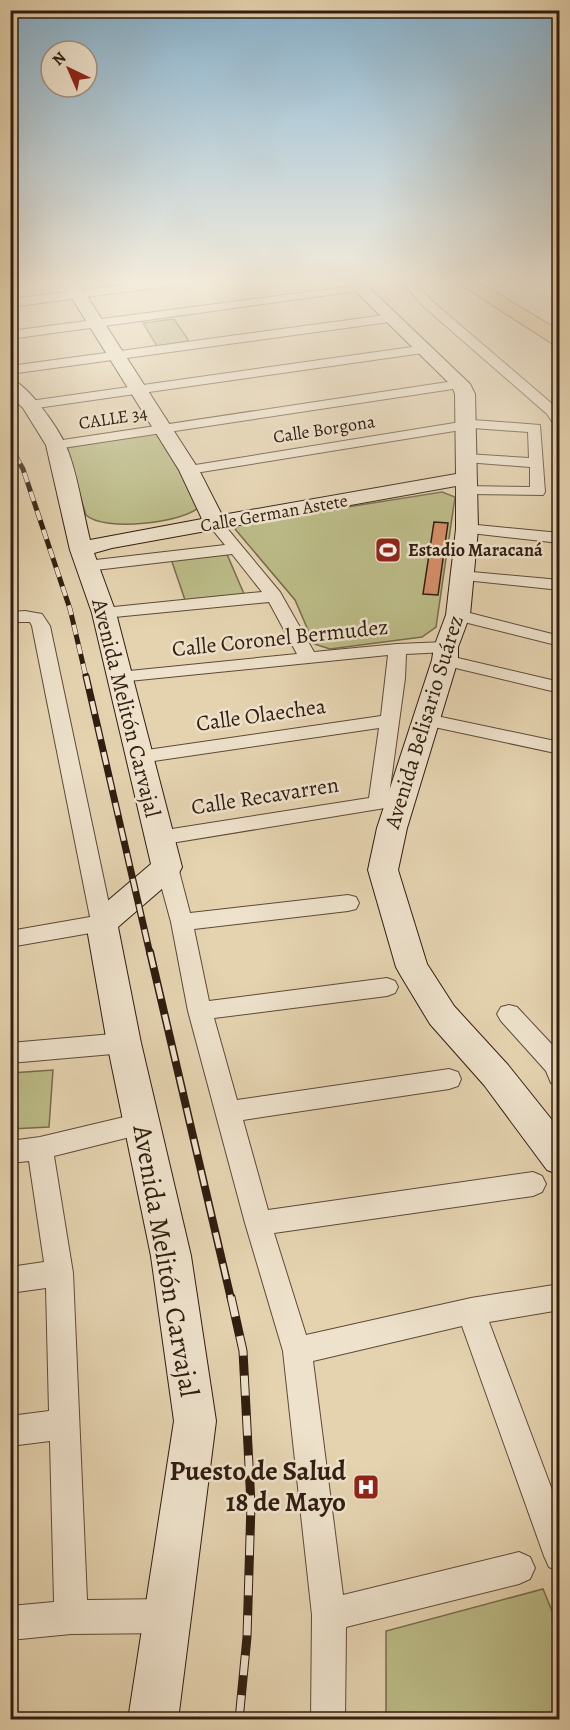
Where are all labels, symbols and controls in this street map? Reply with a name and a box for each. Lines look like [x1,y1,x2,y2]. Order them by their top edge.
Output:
north arrow [39,39,99,99]
text: N [47,47,71,71]
street label: CALLE 34 [77,401,149,435]
street label: Calle Borgona [271,409,377,449]
street label: Calle German Astete [198,488,350,538]
sports icon: Estadio Maracaná [373,535,403,565]
place label: Estadio Maracaná [408,538,543,562]
street label: Avenida Melitón Carvajal [84,595,168,820]
street label: Calle Coronel Bermudez [170,612,390,664]
street label: Avenida Belisario Suárez [377,612,471,833]
street label: Calle Olaechea [194,691,329,739]
street label: Calle Recavarren [189,770,341,822]
street label: Avenida Melitón Carvajal [124,1121,208,1400]
place label: Puesto de Salud 18 de Mayo [169,1453,346,1520]
hospital icon: Puesto de Salud 18 de Mayo [351,1472,381,1502]

